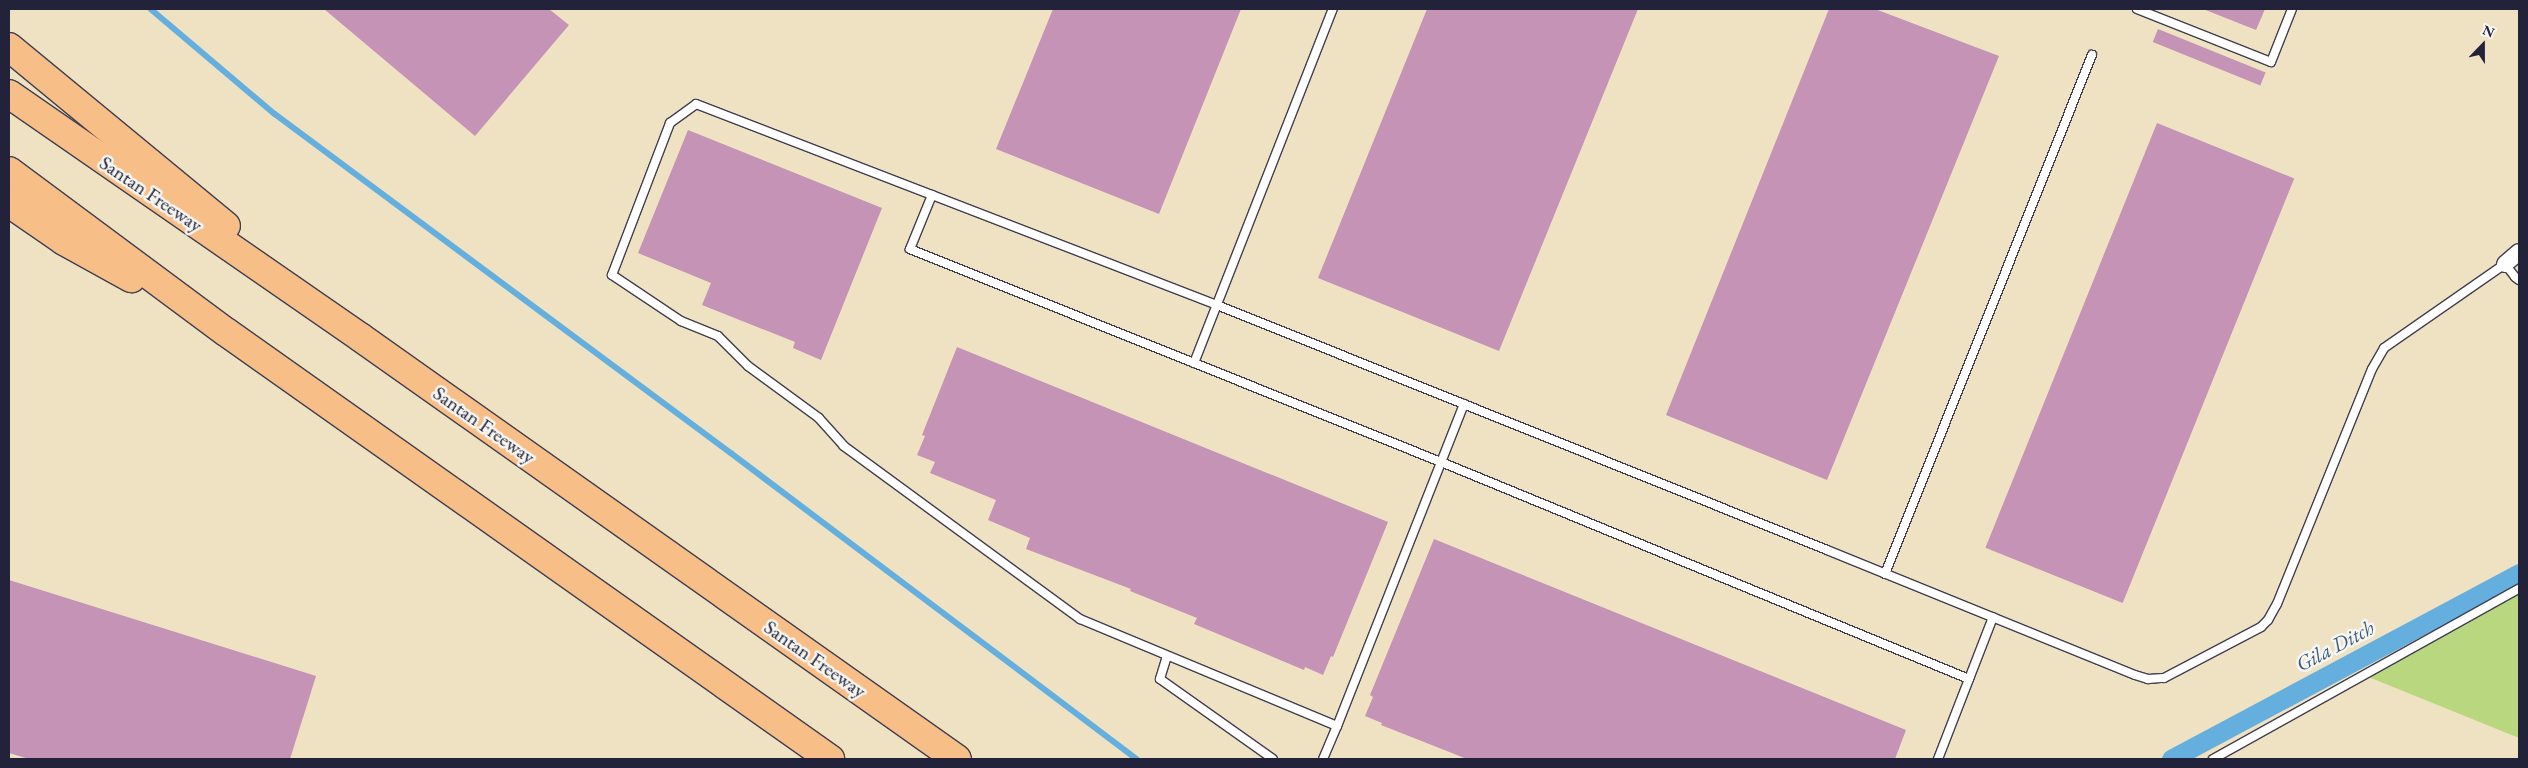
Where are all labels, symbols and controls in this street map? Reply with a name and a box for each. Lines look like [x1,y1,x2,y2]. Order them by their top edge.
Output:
north arrow [2458,20,2508,70]
text: N [2480,21,2497,42]
street label: Santan Freeway [95,151,207,237]
street label: Santan Freeway [428,381,540,469]
street label: Santan Freeway [759,615,871,703]
water label: Gila Ditch [2292,615,2378,677]

